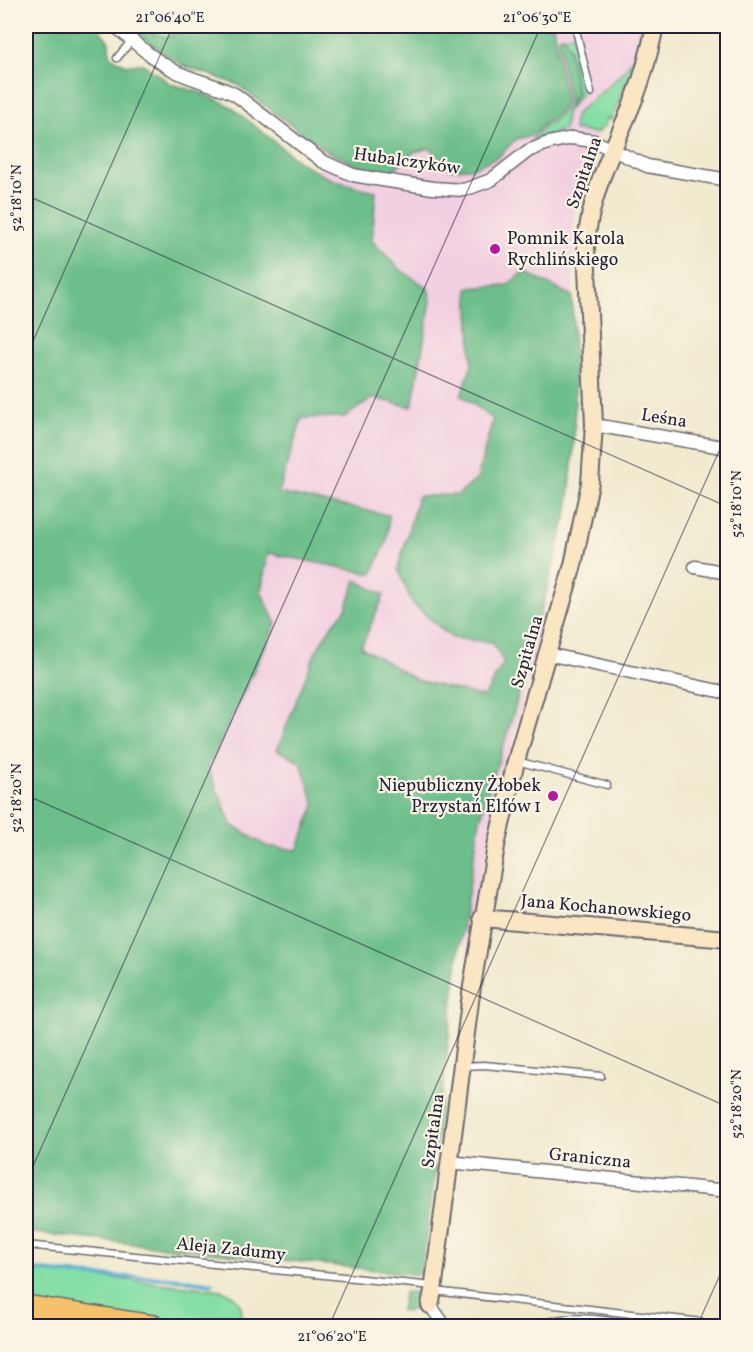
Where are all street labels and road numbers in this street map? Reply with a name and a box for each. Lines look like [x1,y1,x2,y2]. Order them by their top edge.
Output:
street label: Szpitalna [561,133,609,213]
street label: Hubalczyków [352,142,462,182]
street label: Leśna [639,403,689,435]
street label: Szpitalna [506,612,550,692]
street label: Jana Kochanowskiego [520,889,692,929]
street label: Szpitalna [416,1092,452,1170]
street label: Graniczna [548,1142,632,1176]
street label: Aleja Zadumy [175,1232,287,1268]

